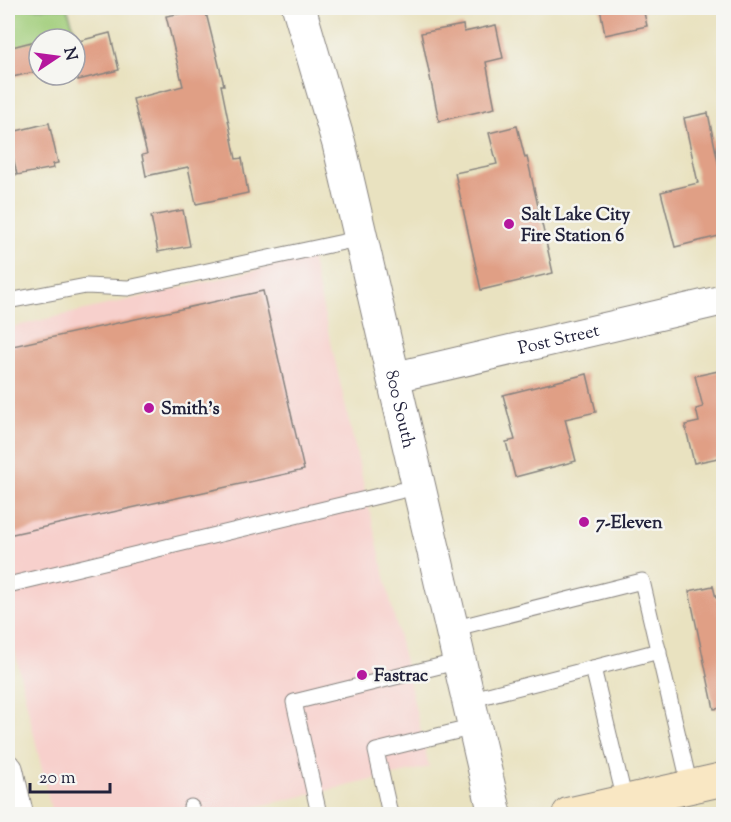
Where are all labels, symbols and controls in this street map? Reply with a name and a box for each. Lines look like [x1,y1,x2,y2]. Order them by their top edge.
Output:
north arrow [27,27,87,87]
text: N [57,45,82,63]
place label: Salt Lake City Fire Station 6 [521,203,630,250]
marker: Salt Lake City Fire Station 6 [502,217,516,231]
street label: Post Street [516,319,602,363]
street label: 800 South [377,368,421,452]
place label: Smith's [161,397,219,423]
marker: Smith's [142,401,156,415]
place label: 7-Eleven [596,511,663,537]
marker: 7-Eleven [577,515,591,529]
place label: Fastrac [374,664,429,690]
marker: Fastrac [355,668,369,682]
scale bar [30,756,110,794]
text: 20 m [39,766,76,792]

